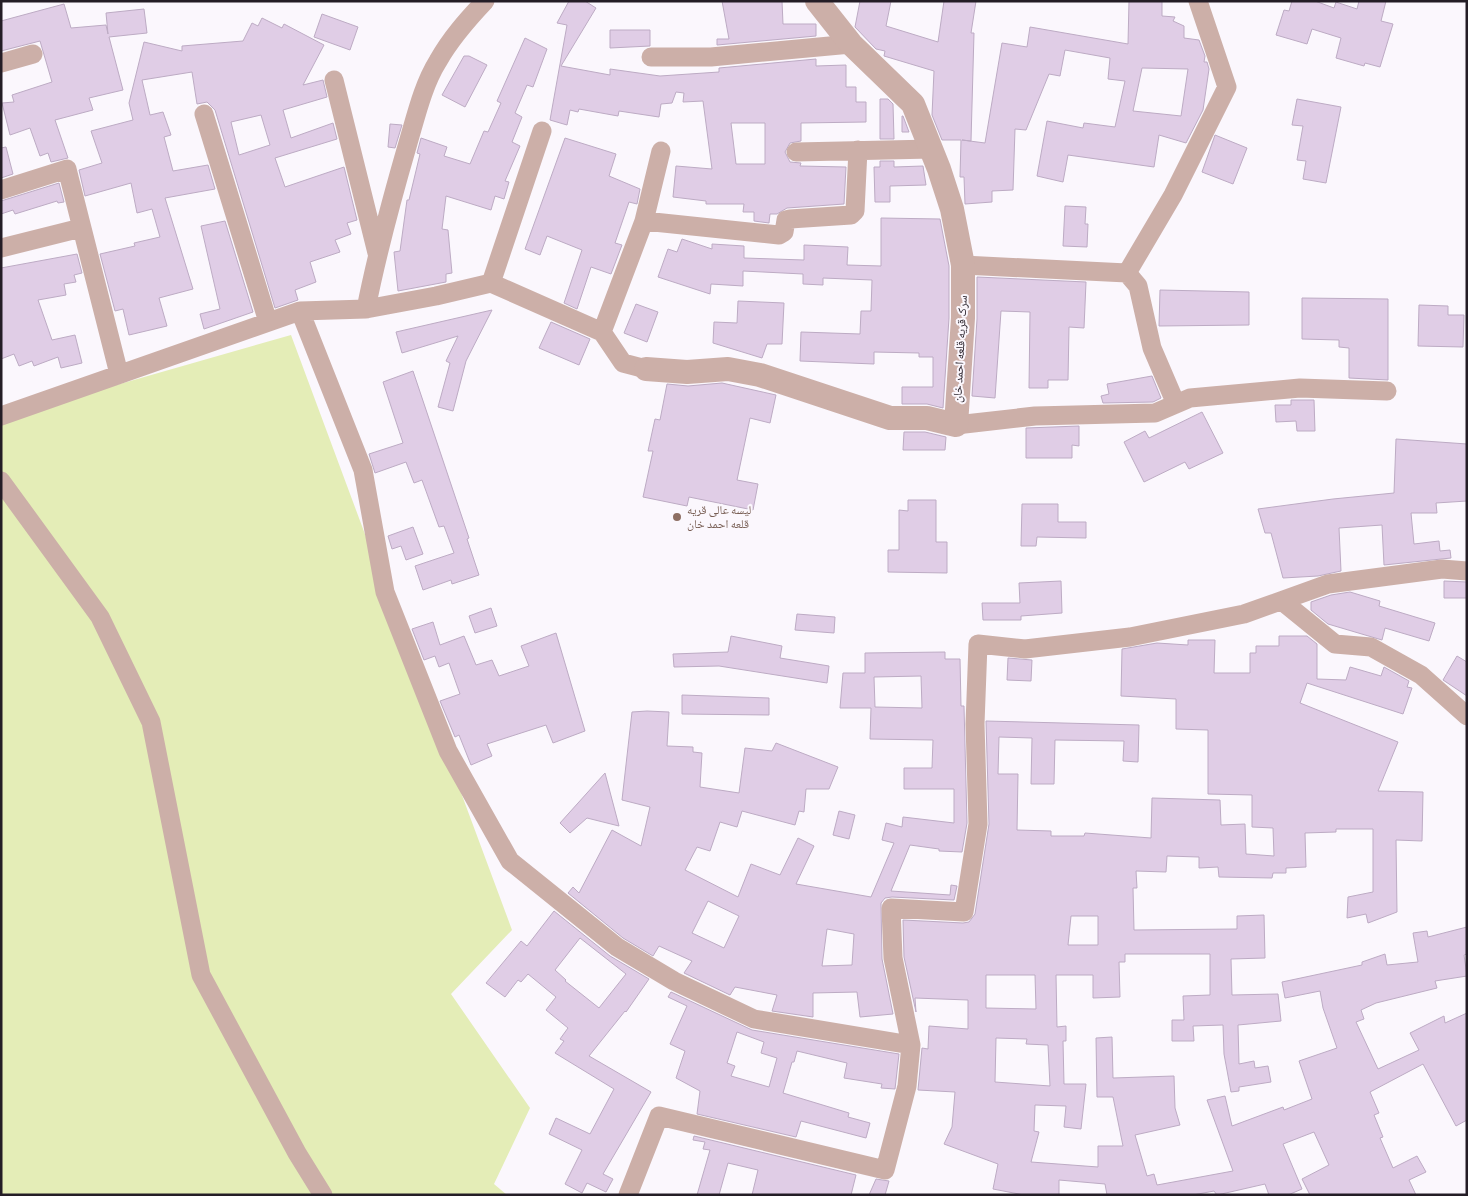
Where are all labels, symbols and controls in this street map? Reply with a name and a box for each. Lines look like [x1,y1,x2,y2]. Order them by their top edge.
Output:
street label: سرک قریه قلعه احمد خان [948,295,971,403]
place label: لیسه عالی قریه قلعه احمد خان [687,501,751,532]
marker: لیسه عالی قریه قلعه احمد خان [671,511,683,523]

